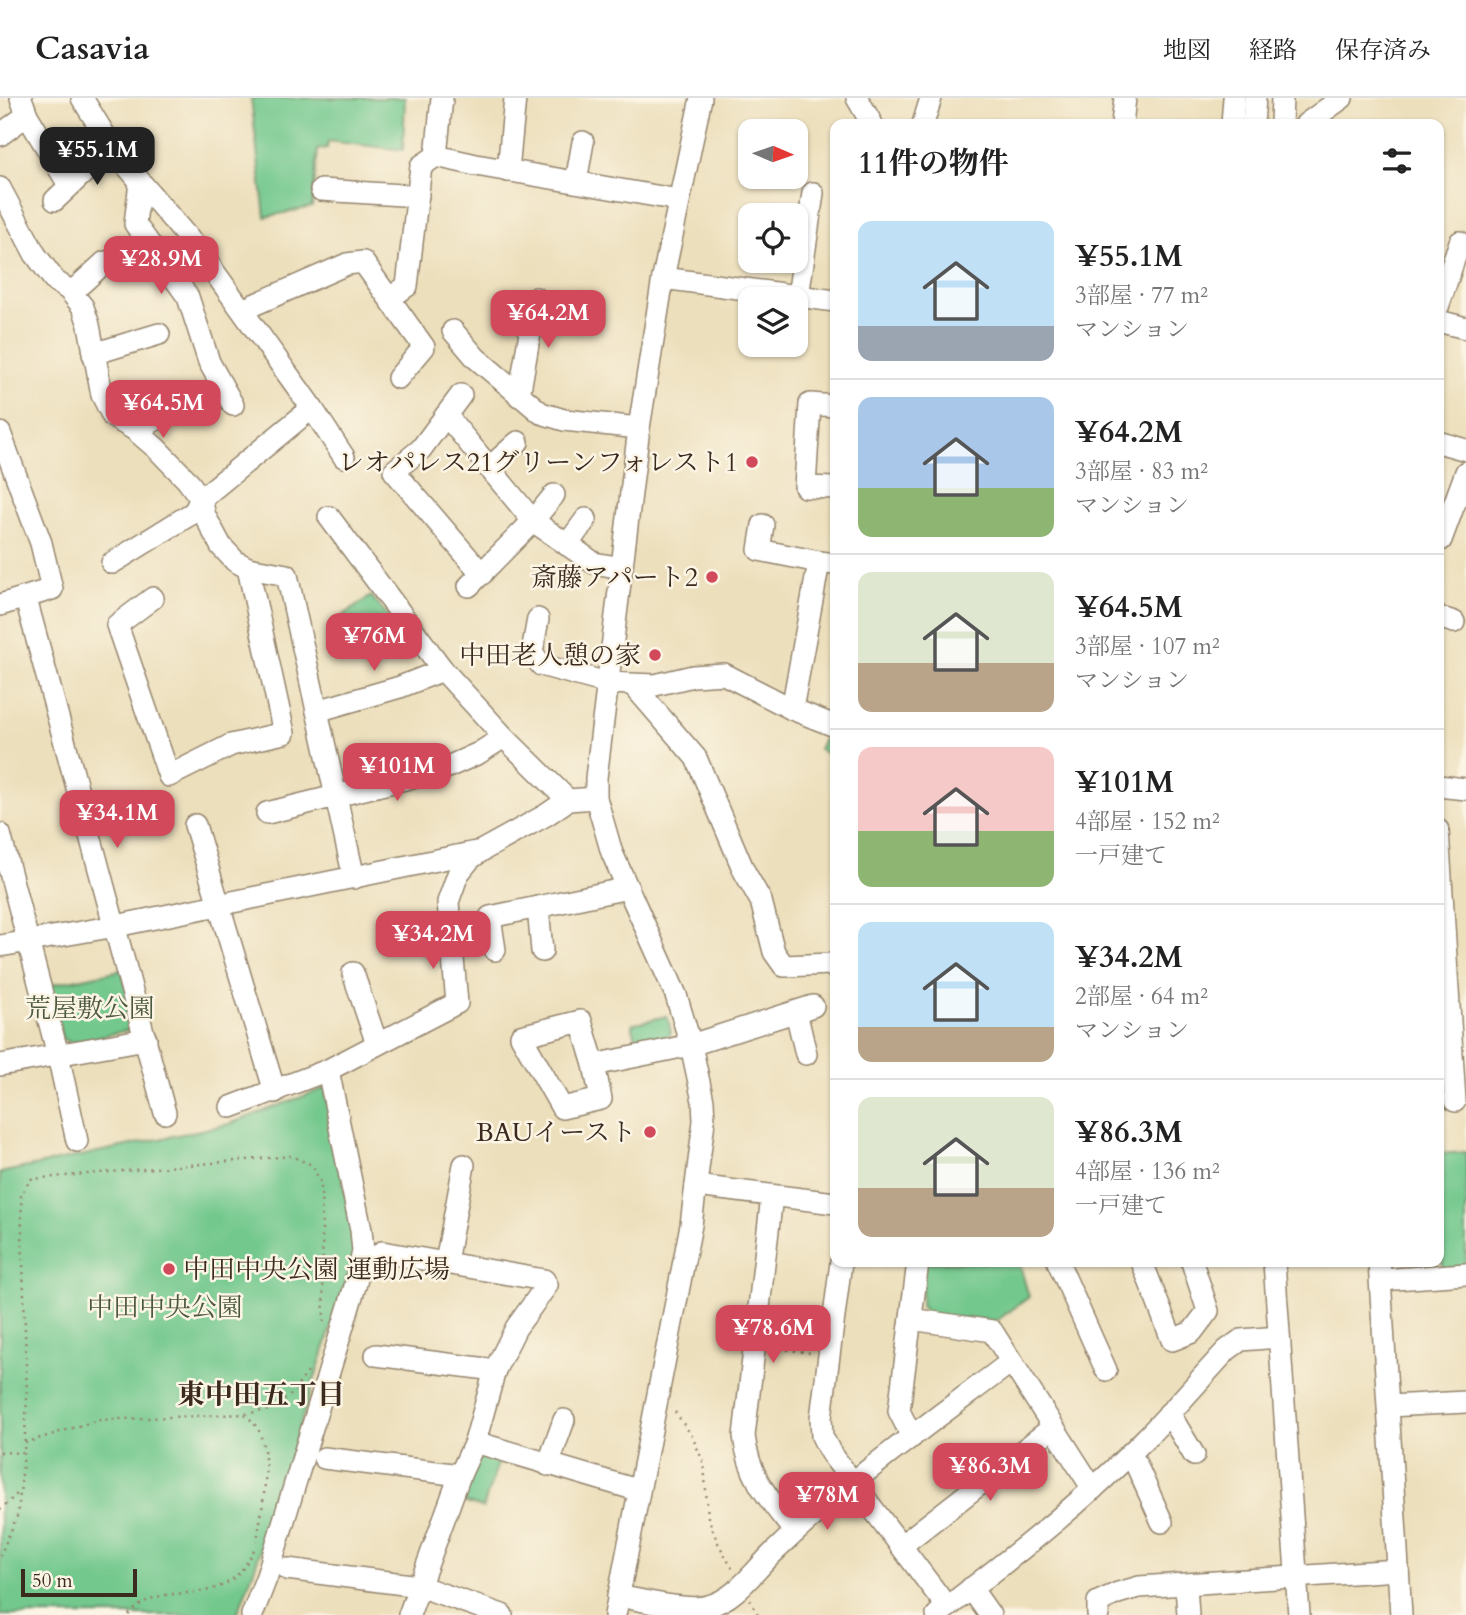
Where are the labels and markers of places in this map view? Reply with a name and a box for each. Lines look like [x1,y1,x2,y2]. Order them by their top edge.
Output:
pin: ¥55.1M [40,127,154,187]
pin: ¥28.9M [104,236,218,296]
pin: ¥64.2M [491,290,605,350]
pin: ¥64.5M [106,380,220,440]
place label: レオパレス21グリーンフォレスト1 [338,445,738,480]
marker: レオパレス21グリーンフォレスト1 [744,454,760,470]
place label: 斎藤アパート2 [531,560,698,595]
marker: 斎藤アパート2 [704,569,720,585]
pin: ¥76M [333,614,415,673]
place label: 中田老人憩の家 [459,638,641,673]
marker: 中田老人憩の家 [647,647,663,663]
pin: ¥101M [348,744,446,803]
pin: ¥34.1M [60,790,174,850]
pin: ¥34.2M [376,912,490,971]
place label: BAUイースト [476,1115,636,1150]
marker: BAUイースト [642,1124,658,1140]
place label: 中田中央公園 運動広場 [183,1252,450,1287]
marker: 中田中央公園 運動広場 [161,1261,177,1277]
pin: ¥78.6M [716,1306,830,1365]
pin: ¥86.3M [933,1444,1047,1503]
pin: ¥78M [786,1472,868,1532]

